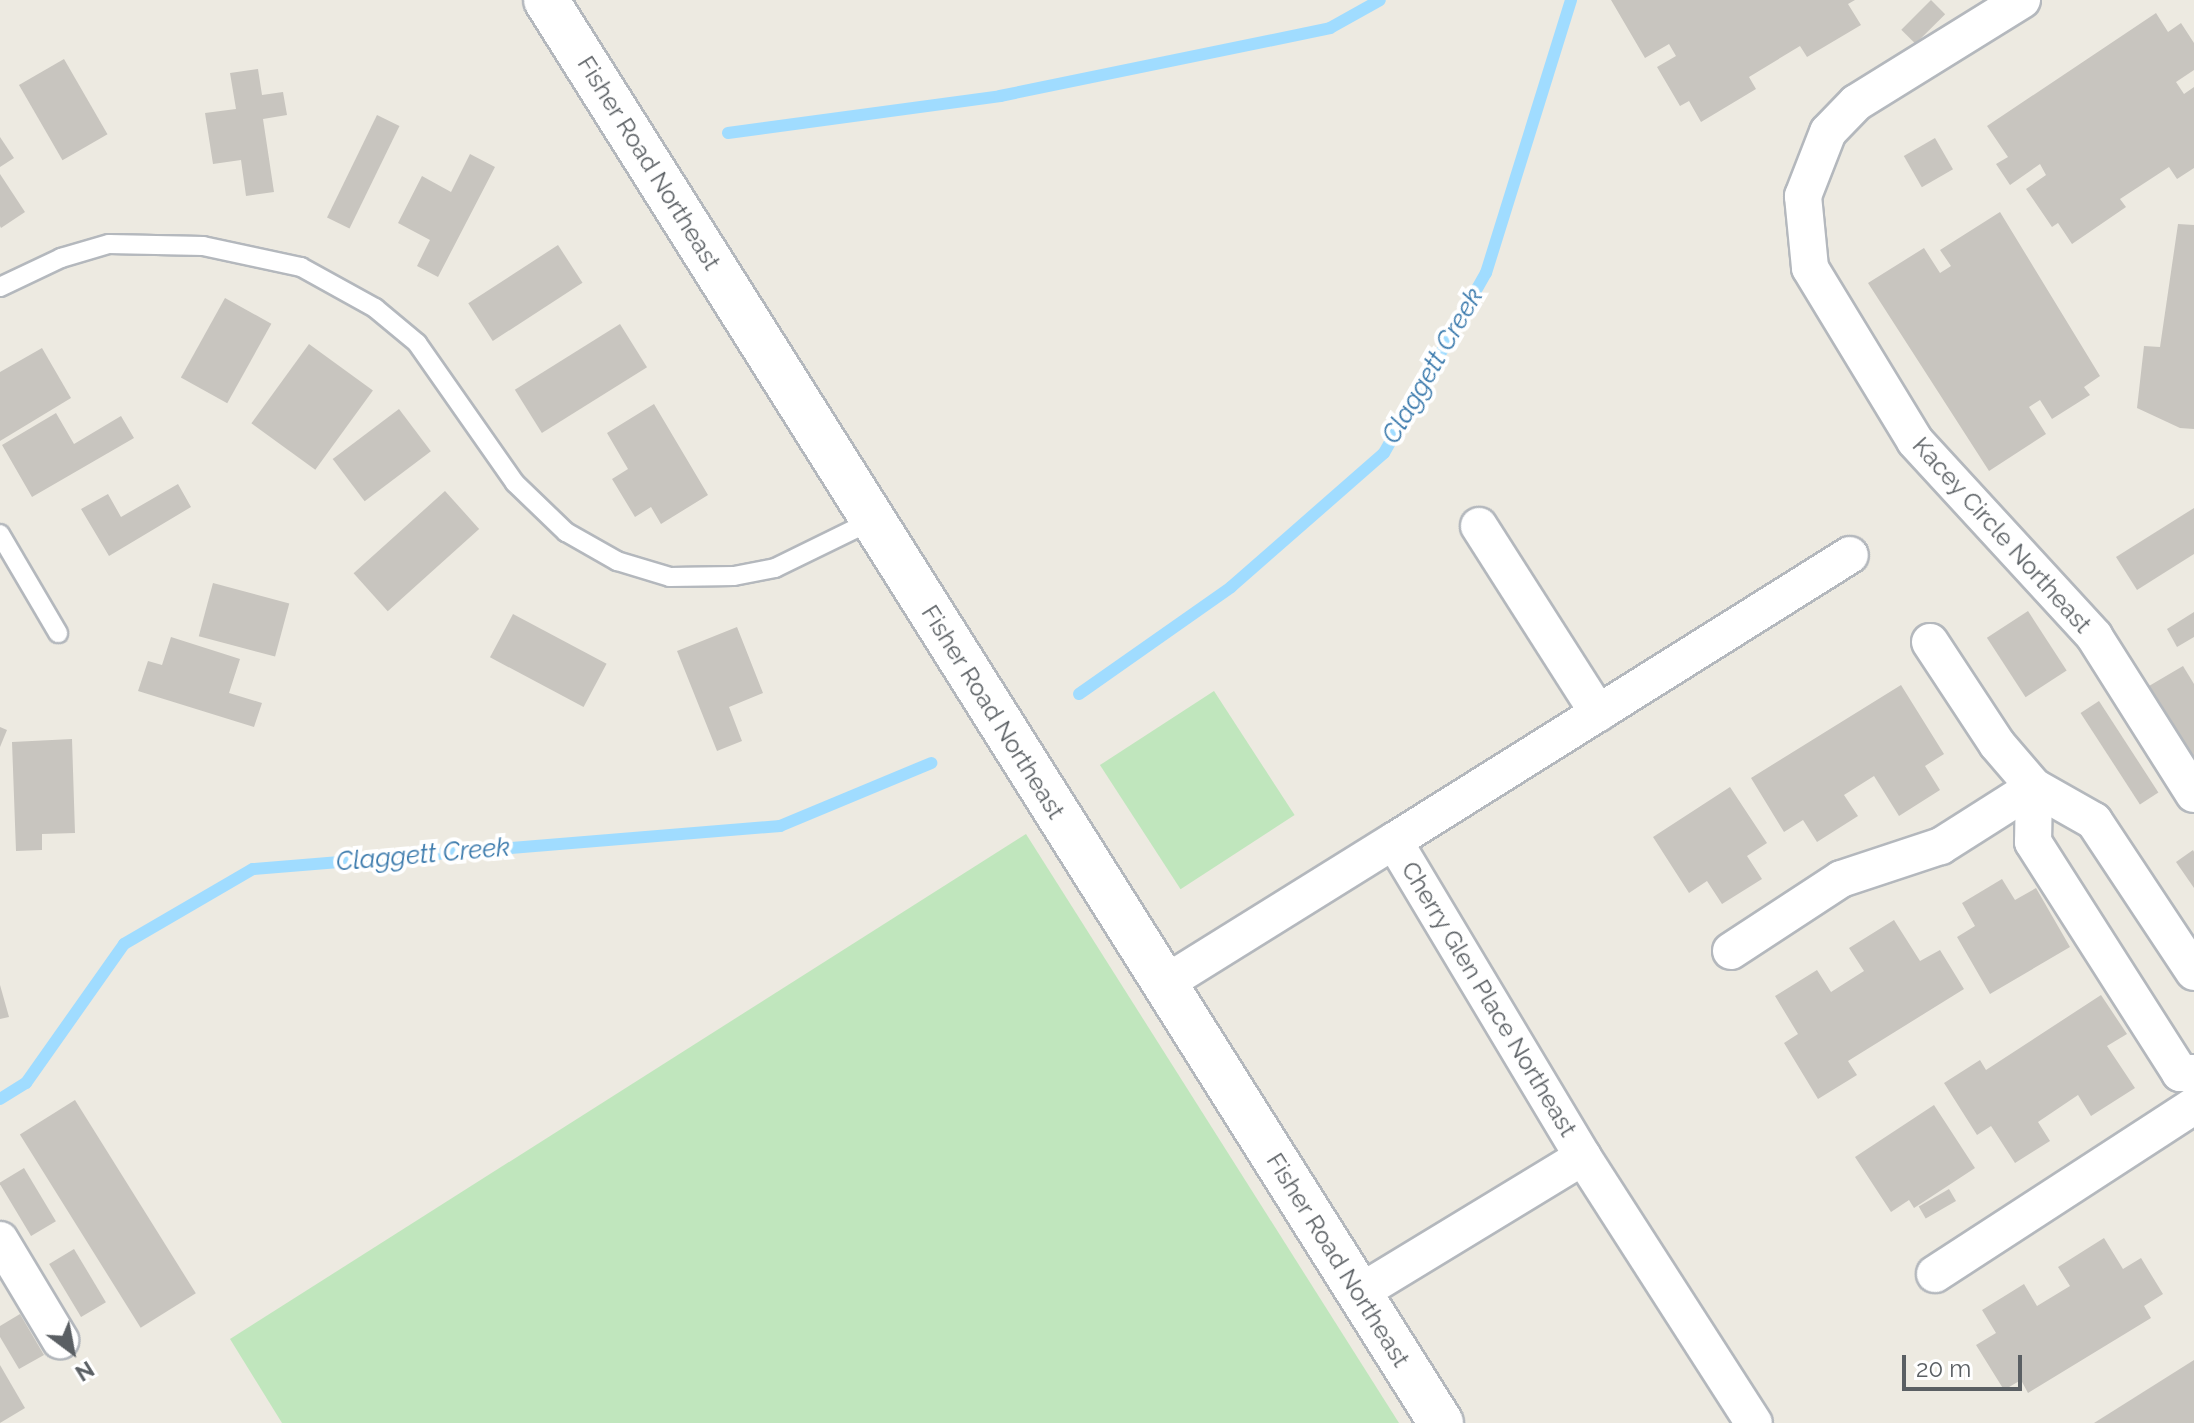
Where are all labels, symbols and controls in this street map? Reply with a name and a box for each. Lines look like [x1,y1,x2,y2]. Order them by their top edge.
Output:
street label: Fisher Road Northeast [571,51,727,275]
water label: Claggett Creek [1376,283,1490,449]
street label: Kacey Circle Northeast [1906,431,2098,639]
street label: Fisher Road Northeast [915,600,1071,824]
water label: Claggett Creek [335,832,511,878]
street label: Cherry Glen Place Northeast [1395,856,1583,1142]
street label: Fisher Road Northeast [1260,1148,1416,1372]
north arrow [32,1311,112,1391]
scale bar [1906,1339,2026,1389]
text: 20 m [1916,1354,1971,1383]
text: N [71,1356,99,1387]

